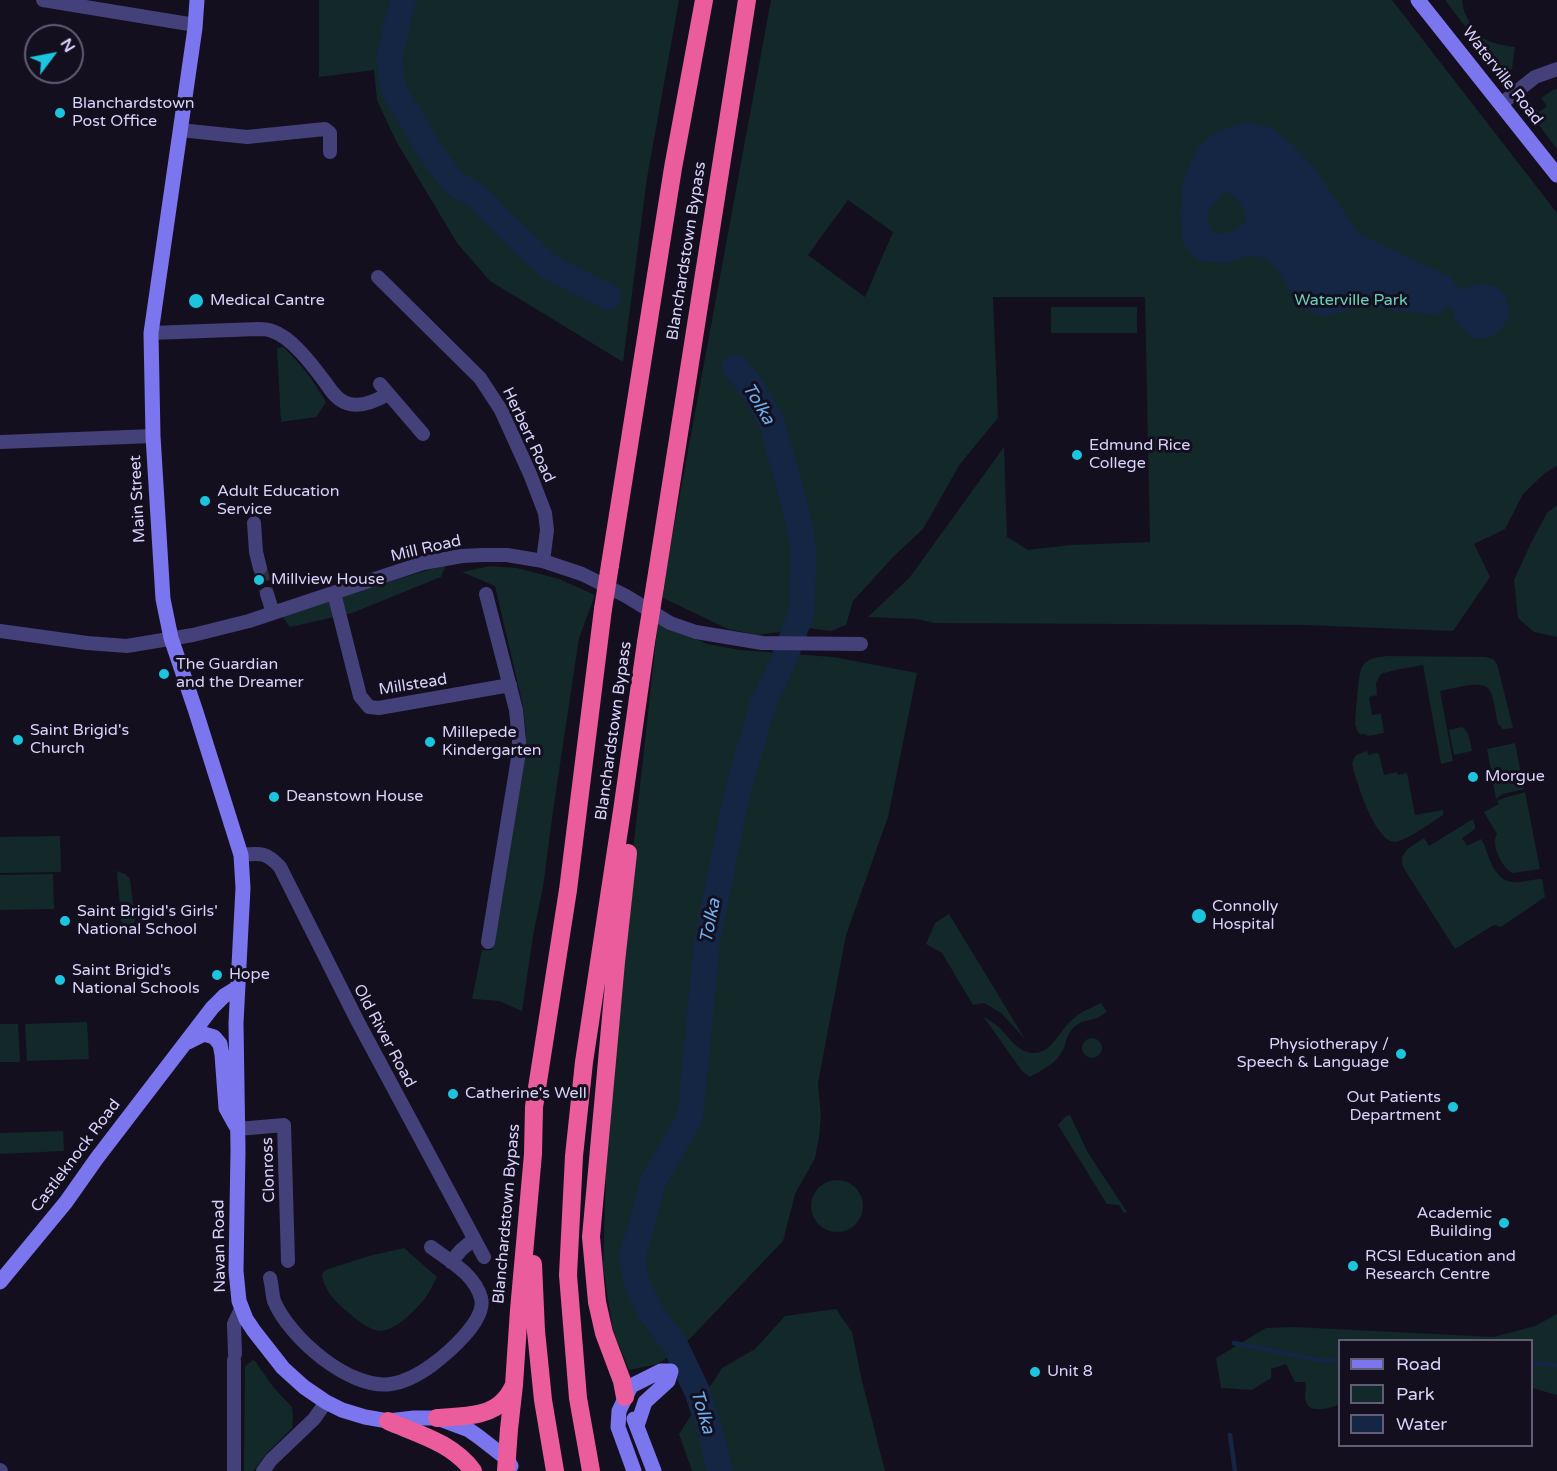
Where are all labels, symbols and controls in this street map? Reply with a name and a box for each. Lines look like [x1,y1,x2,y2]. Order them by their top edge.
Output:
street label: Waterville Road [1458,23,1546,129]
north arrow [24,24,84,84]
text: N [56,35,79,56]
place label: Blanchardstown Post Office [72,94,195,132]
marker: Blanchardstown Post Office [53,106,67,120]
street label: Blanchardstown Bypass [663,160,711,342]
place label: Medical Cantre [210,291,325,311]
park label: Waterville Park [1294,291,1408,311]
marker: Medical Cantre [187,292,205,310]
water label: Tolka [737,379,779,429]
street label: Herbert Road [498,384,558,486]
place label: Edmund Rice College [1089,436,1190,474]
marker: Edmund Rice College [1070,448,1084,462]
street label: Main Street [126,455,150,543]
place label: Adult Education Service [217,482,340,520]
marker: Adult Education Service [198,494,212,508]
street label: Mill Road [389,532,463,566]
place label: Millview House [271,570,385,590]
marker: Millview House [252,573,266,587]
street label: Blanchardstown Bypass [592,640,636,822]
place label: The Guardian and the Dreamer [176,655,304,693]
marker: The Guardian and the Dreamer [157,667,171,681]
street label: Millstead [377,670,449,700]
place label: Saint Brigid's Church [30,721,129,759]
place label: Millepede Kindergarten [442,723,542,761]
marker: Saint Brigid's Church [11,733,25,747]
marker: Millepede Kindergarten [423,735,437,749]
place label: Morgue [1485,767,1545,787]
marker: Morgue [1466,770,1480,784]
place label: Deanstown House [286,787,423,807]
marker: Deanstown House [267,790,281,804]
water label: Tolka [696,897,726,945]
place label: Connolly Hospital [1212,897,1278,935]
place label: Saint Brigid's Girls' National School [77,902,218,940]
marker: Connolly Hospital [1190,907,1208,925]
marker: Saint Brigid's Girls' National School [58,914,72,928]
place label: Saint Brigid's National Schools [72,961,200,999]
place label: Hope [229,965,270,985]
marker: Hope [210,968,224,982]
marker: Saint Brigid's National Schools [53,973,67,987]
street label: Old River Road [349,981,419,1091]
place label: Physiotherapy / Speech & Language [1237,1035,1389,1073]
marker: Physiotherapy / Speech & Language [1394,1047,1408,1061]
place label: Catherine's Well [465,1084,587,1104]
marker: Catherine's Well [446,1087,460,1101]
place label: Out Patients Department [1346,1088,1441,1126]
street label: Castleknock Road [27,1096,125,1216]
marker: Out Patients Department [1446,1100,1460,1114]
street label: Blanchardstown Bypass [490,1123,524,1305]
street label: Clonross [258,1137,280,1203]
street label: Navan Road [210,1199,230,1293]
place label: Academic Building [1416,1204,1492,1242]
marker: Academic Building [1497,1216,1511,1230]
place label: RCSI Education and Research Centre [1365,1247,1516,1285]
marker: RCSI Education and Research Centre [1346,1259,1360,1273]
legend [1338,1339,1533,1447]
text: Road [1396,1353,1441,1375]
place label: Unit 8 [1047,1362,1093,1382]
marker: Unit 8 [1028,1365,1042,1379]
text: Park [1396,1383,1434,1405]
water label: Tolka [685,1387,719,1437]
text: Water [1396,1413,1447,1435]

